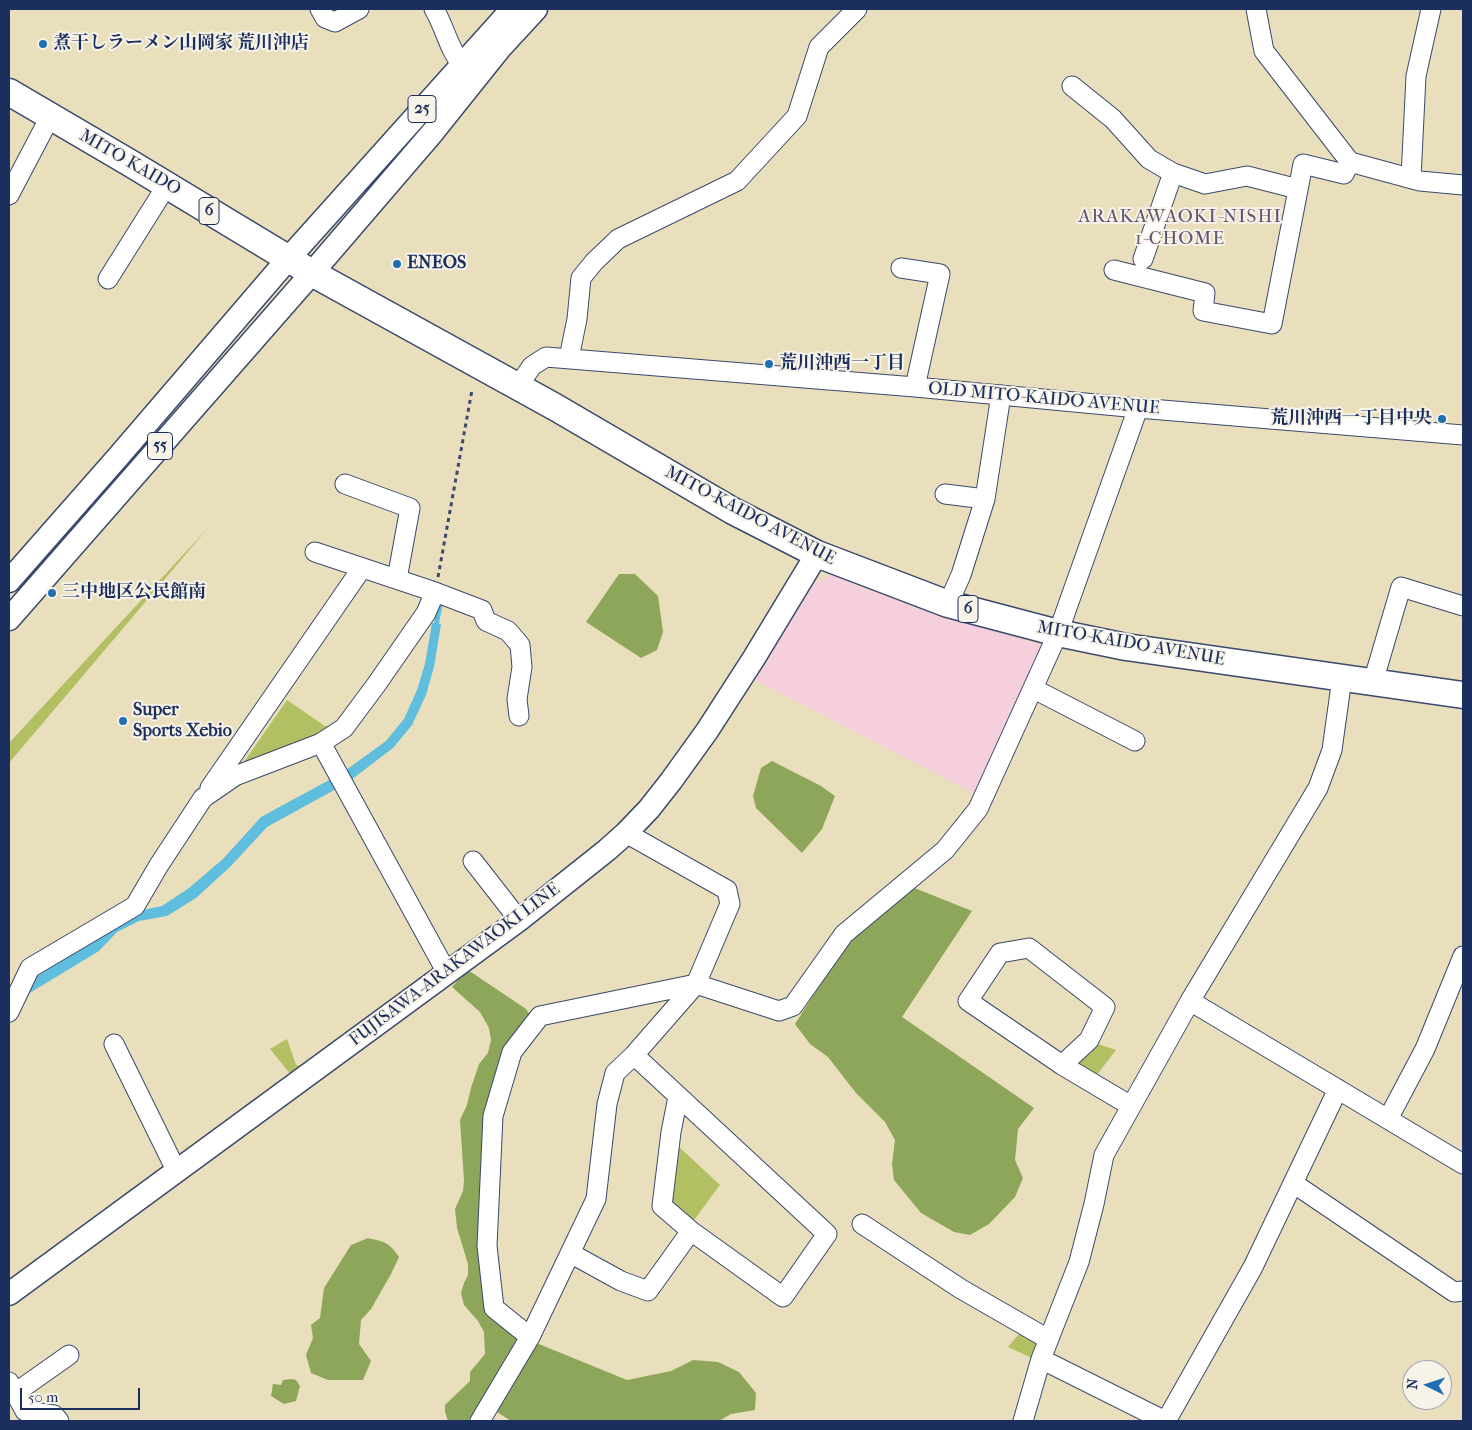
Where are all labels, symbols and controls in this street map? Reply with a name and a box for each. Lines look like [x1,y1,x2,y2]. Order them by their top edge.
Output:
place label: 煮干しラーメン山岡家 荒川沖店 [53,33,309,55]
marker: 煮干しラーメン山岡家 荒川沖店 [37,38,49,50]
road number: 25 [408,96,436,122]
street label: MITO KAIDO [75,125,185,201]
road number: 6 [199,198,219,225]
district label: ARAKAWAOKI-NISHI 1-CHOME [1076,206,1284,250]
place label: ENEOS [407,253,466,275]
marker: ENEOS [391,258,403,270]
place label: 荒川沖西一丁目 [779,353,905,375]
marker: 荒川沖西一丁目 [763,358,775,370]
street label: OLD MITO-KAIDO AVENUE [927,378,1161,420]
place label: 荒川沖西一丁目中央 [1270,408,1432,430]
marker: 荒川沖西一丁目中央 [1436,413,1448,425]
road number: 55 [148,432,172,460]
street label: MITO-KAIDO AVENUE [661,462,839,570]
place label: 三中地区公民館南 [62,582,206,604]
marker: 三中地区公民館南 [46,587,58,599]
road number: 6 [958,596,978,622]
street label: MITO-KAIDO AVENUE [1036,617,1226,671]
place label: Super Sports Xebio [133,700,232,742]
marker: Super Sports Xebio [117,715,129,727]
street label: FUJISAWA-ARAKAWAOKI LINE [345,879,565,1051]
north arrow [1402,1360,1452,1410]
scale bar [22,1378,142,1410]
text: N [1404,1378,1421,1390]
text: 50 m [28,1388,58,1406]

